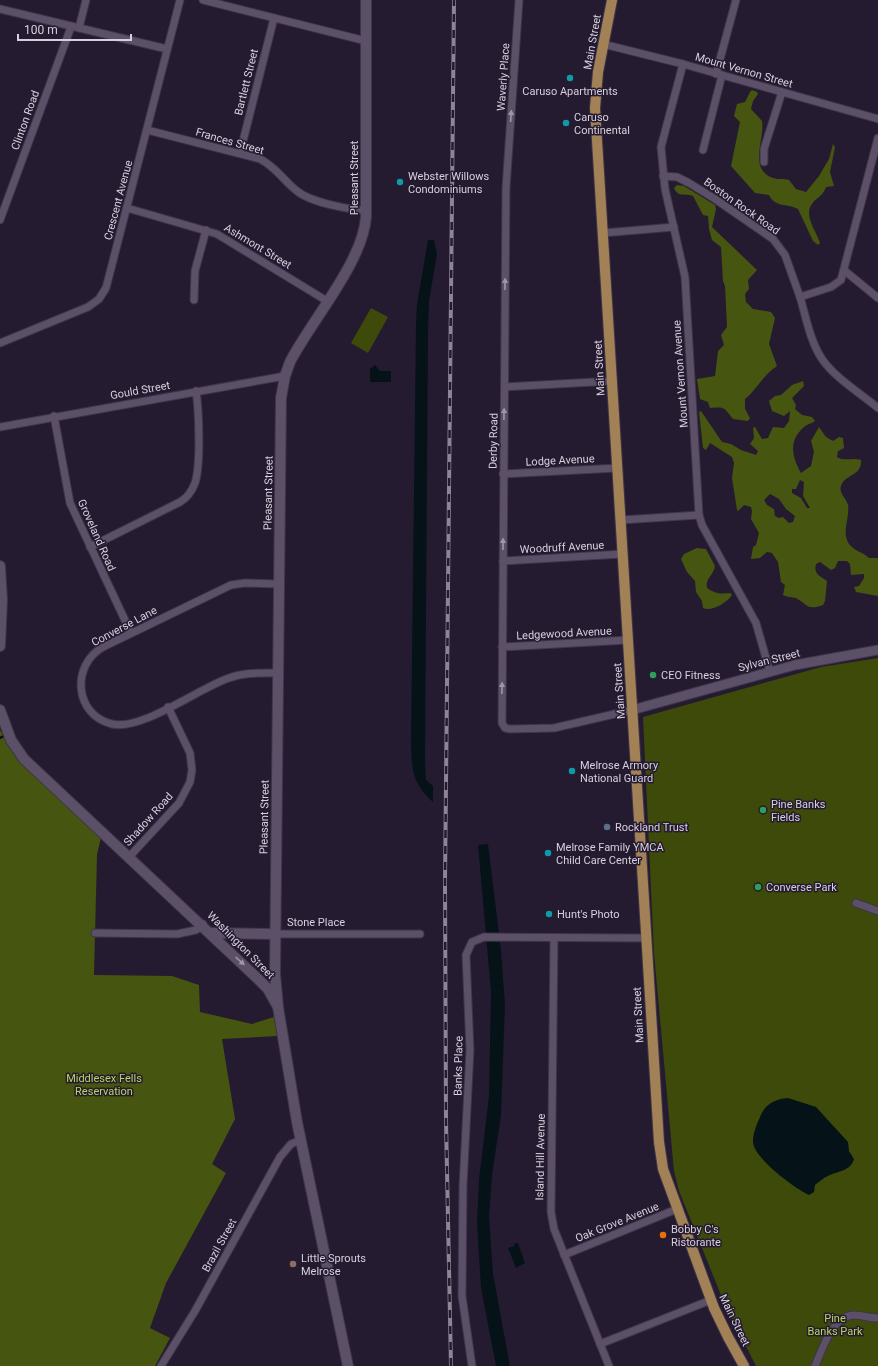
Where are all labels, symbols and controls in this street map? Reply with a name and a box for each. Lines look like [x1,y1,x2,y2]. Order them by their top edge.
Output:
street label: Main Street [581,13,604,71]
scale bar [18,16,131,42]
text: 100 m [24,23,58,37]
street label: Waverly Place [495,42,512,111]
street label: Bartlett Street [232,47,261,117]
street label: Mount Vernon Street [694,50,795,91]
marker: Caruso Apartments [565,73,575,83]
place label: Caruso Apartments [522,85,618,98]
street label: Clinton Road [9,89,42,152]
one-way arrow [508,110,515,122]
place label: Caruso Continental [574,111,630,137]
marker: Caruso Continental [561,118,571,128]
street label: Frances Street [194,126,266,158]
street label: Pleasant Street [348,140,361,215]
street label: Crescent Avenue [102,159,135,242]
place label: Webster Willows Condominiums [408,170,489,196]
street label: Boston Rock Road [701,175,782,237]
marker: Webster Willows Condominiums [395,177,405,187]
street label: Ashmont Street [222,221,294,272]
one-way arrow [502,277,508,290]
street label: Mount Vernon Avenue [670,320,691,428]
street label: Main Street [592,339,607,396]
street label: Gould Street [109,379,171,402]
one-way arrow [501,407,507,420]
street label: Derby Road [487,413,500,469]
street label: Lodge Avenue [525,452,595,469]
street label: Pleasant Street [261,455,276,530]
street label: Groveland Road [75,497,118,573]
one-way arrow [500,537,506,550]
street label: Woodruff Avenue [520,539,605,556]
street label: Converse Lane [89,604,159,649]
street label: Ledgewood Avenue [516,624,612,642]
street label: Sylvan Street [737,646,802,674]
street label: Main Street [611,662,628,719]
place label: CEO Fitness [661,669,721,682]
marker: CEO Fitness [648,670,658,680]
one-way arrow [499,681,505,694]
place label: Melrose Armory National Guard [580,759,659,785]
marker: Melrose Armory National Guard [567,766,577,776]
street label: Pleasant Street [257,779,272,854]
street label: Shadow Road [121,790,176,849]
place label: Pine Banks Fields [771,798,826,824]
marker: Pine Banks Fields [758,805,768,815]
place label: Rockland Trust [615,821,688,834]
marker: Rockland Trust [602,822,612,832]
place label: Melrose Family YMCA Child Care Center [556,841,664,867]
marker: Melrose Family YMCA Child Care Center [543,848,553,858]
place label: Converse Park [766,881,837,894]
marker: Converse Park [753,882,763,892]
place label: Hunt's Photo [557,908,620,921]
street label: Washington Street [204,909,277,982]
marker: Hunt's Photo [544,909,554,919]
street label: Stone Place [287,916,345,929]
one-way arrow [235,956,244,965]
street label: Main Street [631,986,646,1043]
street label: Banks Place [451,1036,466,1096]
park label: Middlesex Fells Reservation [66,1072,142,1098]
street label: Island Hill Avenue [533,1113,548,1201]
street label: Oak Grove Avenue [574,1200,661,1245]
street label: Brazil Street [199,1216,240,1274]
place label: Bobby C's Ristorante [671,1223,721,1249]
marker: Bobby C's Ristorante [658,1230,668,1240]
place label: Little Sprouts Melrose [301,1252,366,1278]
marker: Little Sprouts Melrose [288,1259,298,1269]
street label: Main Street [716,1292,753,1349]
park label: Pine Banks Park [807,1312,863,1338]

